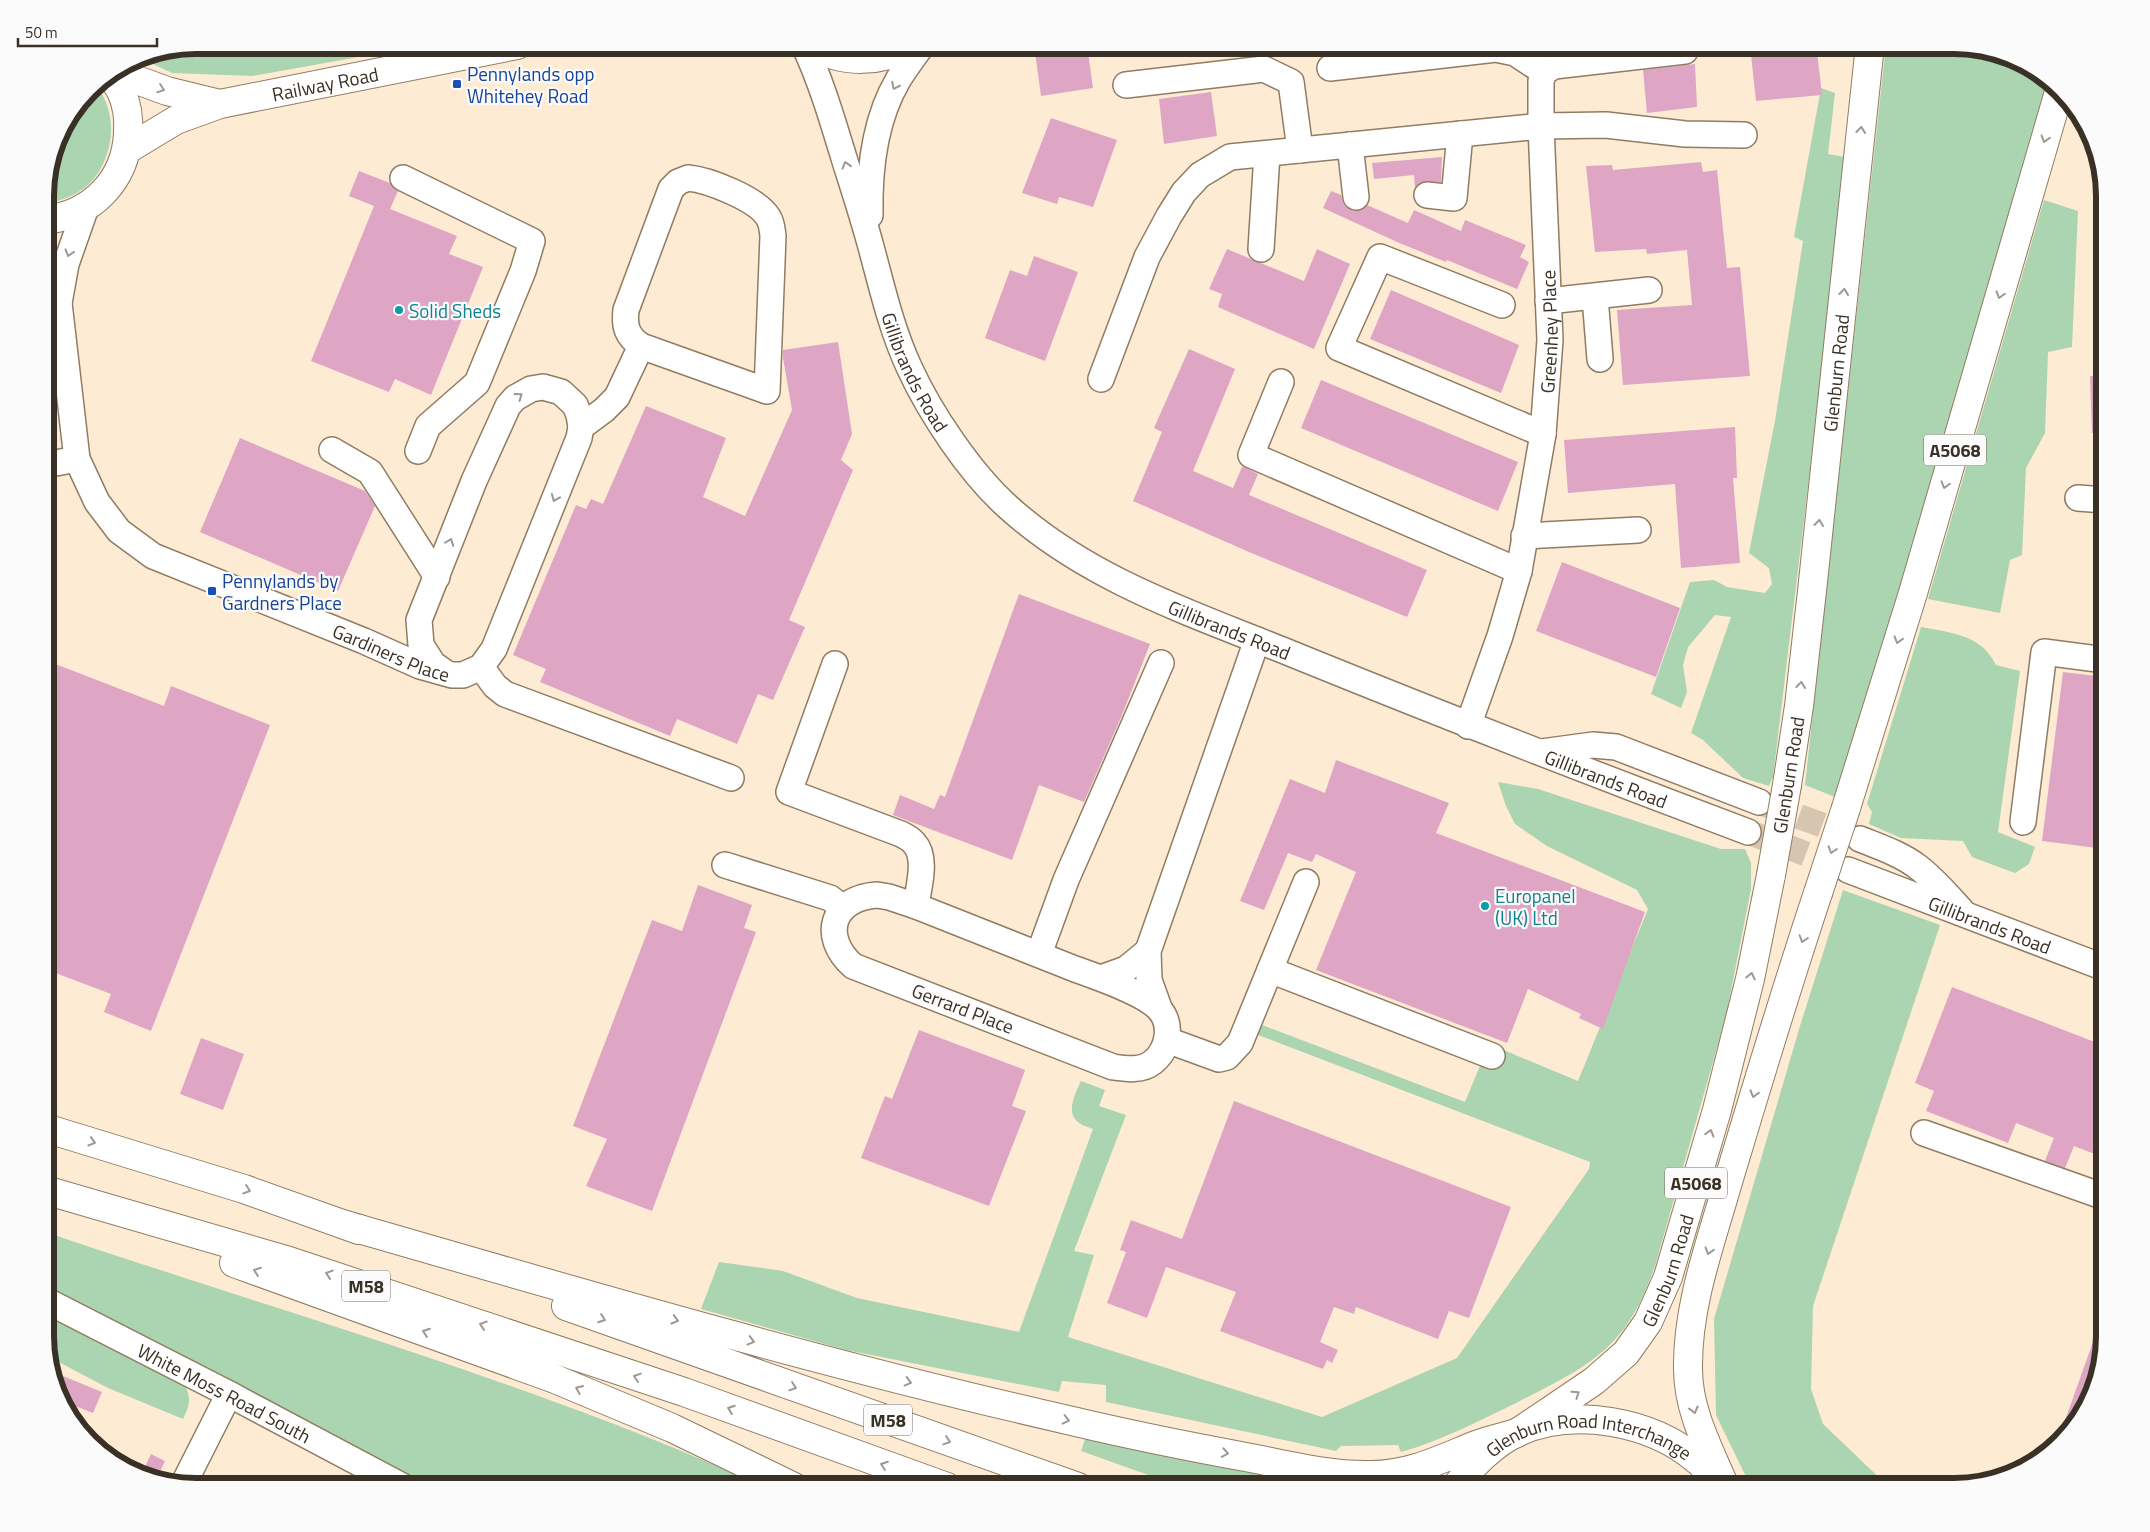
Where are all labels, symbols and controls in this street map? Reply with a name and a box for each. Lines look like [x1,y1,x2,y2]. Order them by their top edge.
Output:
scale bar [18,15,156,47]
text: 50 m [25,21,58,44]
street label: Railway Road [269,58,381,108]
place label: Pennylands opp Whitehey Road [467,59,595,110]
marker: Pennylands opp Whitehey Road [451,78,463,90]
one-way arrow [891,81,901,90]
one-way arrow [156,83,165,93]
one-way arrow [1855,126,1866,134]
one-way arrow [2040,134,2050,142]
one-way arrow [842,161,852,170]
one-way arrow [65,248,75,257]
street label: Greenhey Place [1532,269,1565,394]
one-way arrow [1838,288,1849,296]
one-way arrow [1995,290,2005,298]
place label: Solid Sheds [409,296,501,325]
marker: Solid Sheds [393,304,405,316]
street label: Gillibrands Road [875,309,956,437]
street label: Glenburn Road [1815,313,1856,433]
one-way arrow [513,393,523,402]
road number: A5068 [1924,434,1986,466]
one-way arrow [1940,480,1951,489]
one-way arrow [551,493,561,502]
one-way arrow [1814,519,1825,527]
one-way arrow [444,538,455,547]
place label: Pennylands by Gardners Place [222,566,342,617]
marker: Pennylands by Gardners Place [206,585,218,597]
street label: Gillibrands Road [1164,591,1295,666]
street label: Gardiners Place [329,615,453,688]
one-way arrow [1894,636,1904,644]
one-way arrow [1795,680,1806,688]
street label: Glenburn Road [1764,714,1812,836]
street label: Gillibrands Road [1541,741,1672,815]
one-way arrow [1828,846,1838,854]
place label: Europanel (UK) Ltd [1495,881,1576,932]
street label: Gillibrands Road [1924,888,2056,961]
marker: Europanel (UK) Ltd [1479,900,1491,912]
one-way arrow [1798,935,1808,943]
one-way arrow [1745,971,1756,980]
street label: Gerrard Place [908,975,1018,1041]
one-way arrow [1749,1090,1759,1098]
one-way arrow [1705,1130,1715,1138]
one-way arrow [87,1136,96,1146]
road number: A5068 [1665,1168,1727,1198]
one-way arrow [242,1185,251,1195]
street label: Glenburn Road [1633,1211,1700,1331]
one-way arrow [1704,1246,1714,1254]
one-way arrow [253,1267,262,1277]
one-way arrow [325,1270,334,1280]
road number: M58 [342,1270,390,1302]
one-way arrow [597,1313,605,1323]
one-way arrow [670,1314,678,1324]
one-way arrow [480,1321,488,1331]
one-way arrow [422,1328,431,1338]
street label: White Moss Road South [133,1335,317,1450]
one-way arrow [747,1335,755,1345]
one-way arrow [634,1373,642,1383]
one-way arrow [904,1376,913,1387]
one-way arrow [789,1381,797,1391]
one-way arrow [575,1385,583,1395]
one-way arrow [1570,1391,1579,1400]
road number: M58 [864,1404,912,1436]
one-way arrow [728,1405,736,1415]
text: Glenburn Road Interchange [1479,1405,1698,1466]
one-way arrow [1688,1406,1699,1414]
one-way arrow [1062,1414,1071,1425]
one-way arrow [942,1435,950,1445]
one-way arrow [1221,1448,1230,1458]
street label: Glenburn Road Interchange [1480,1448,1698,1470]
one-way arrow [881,1461,889,1471]

